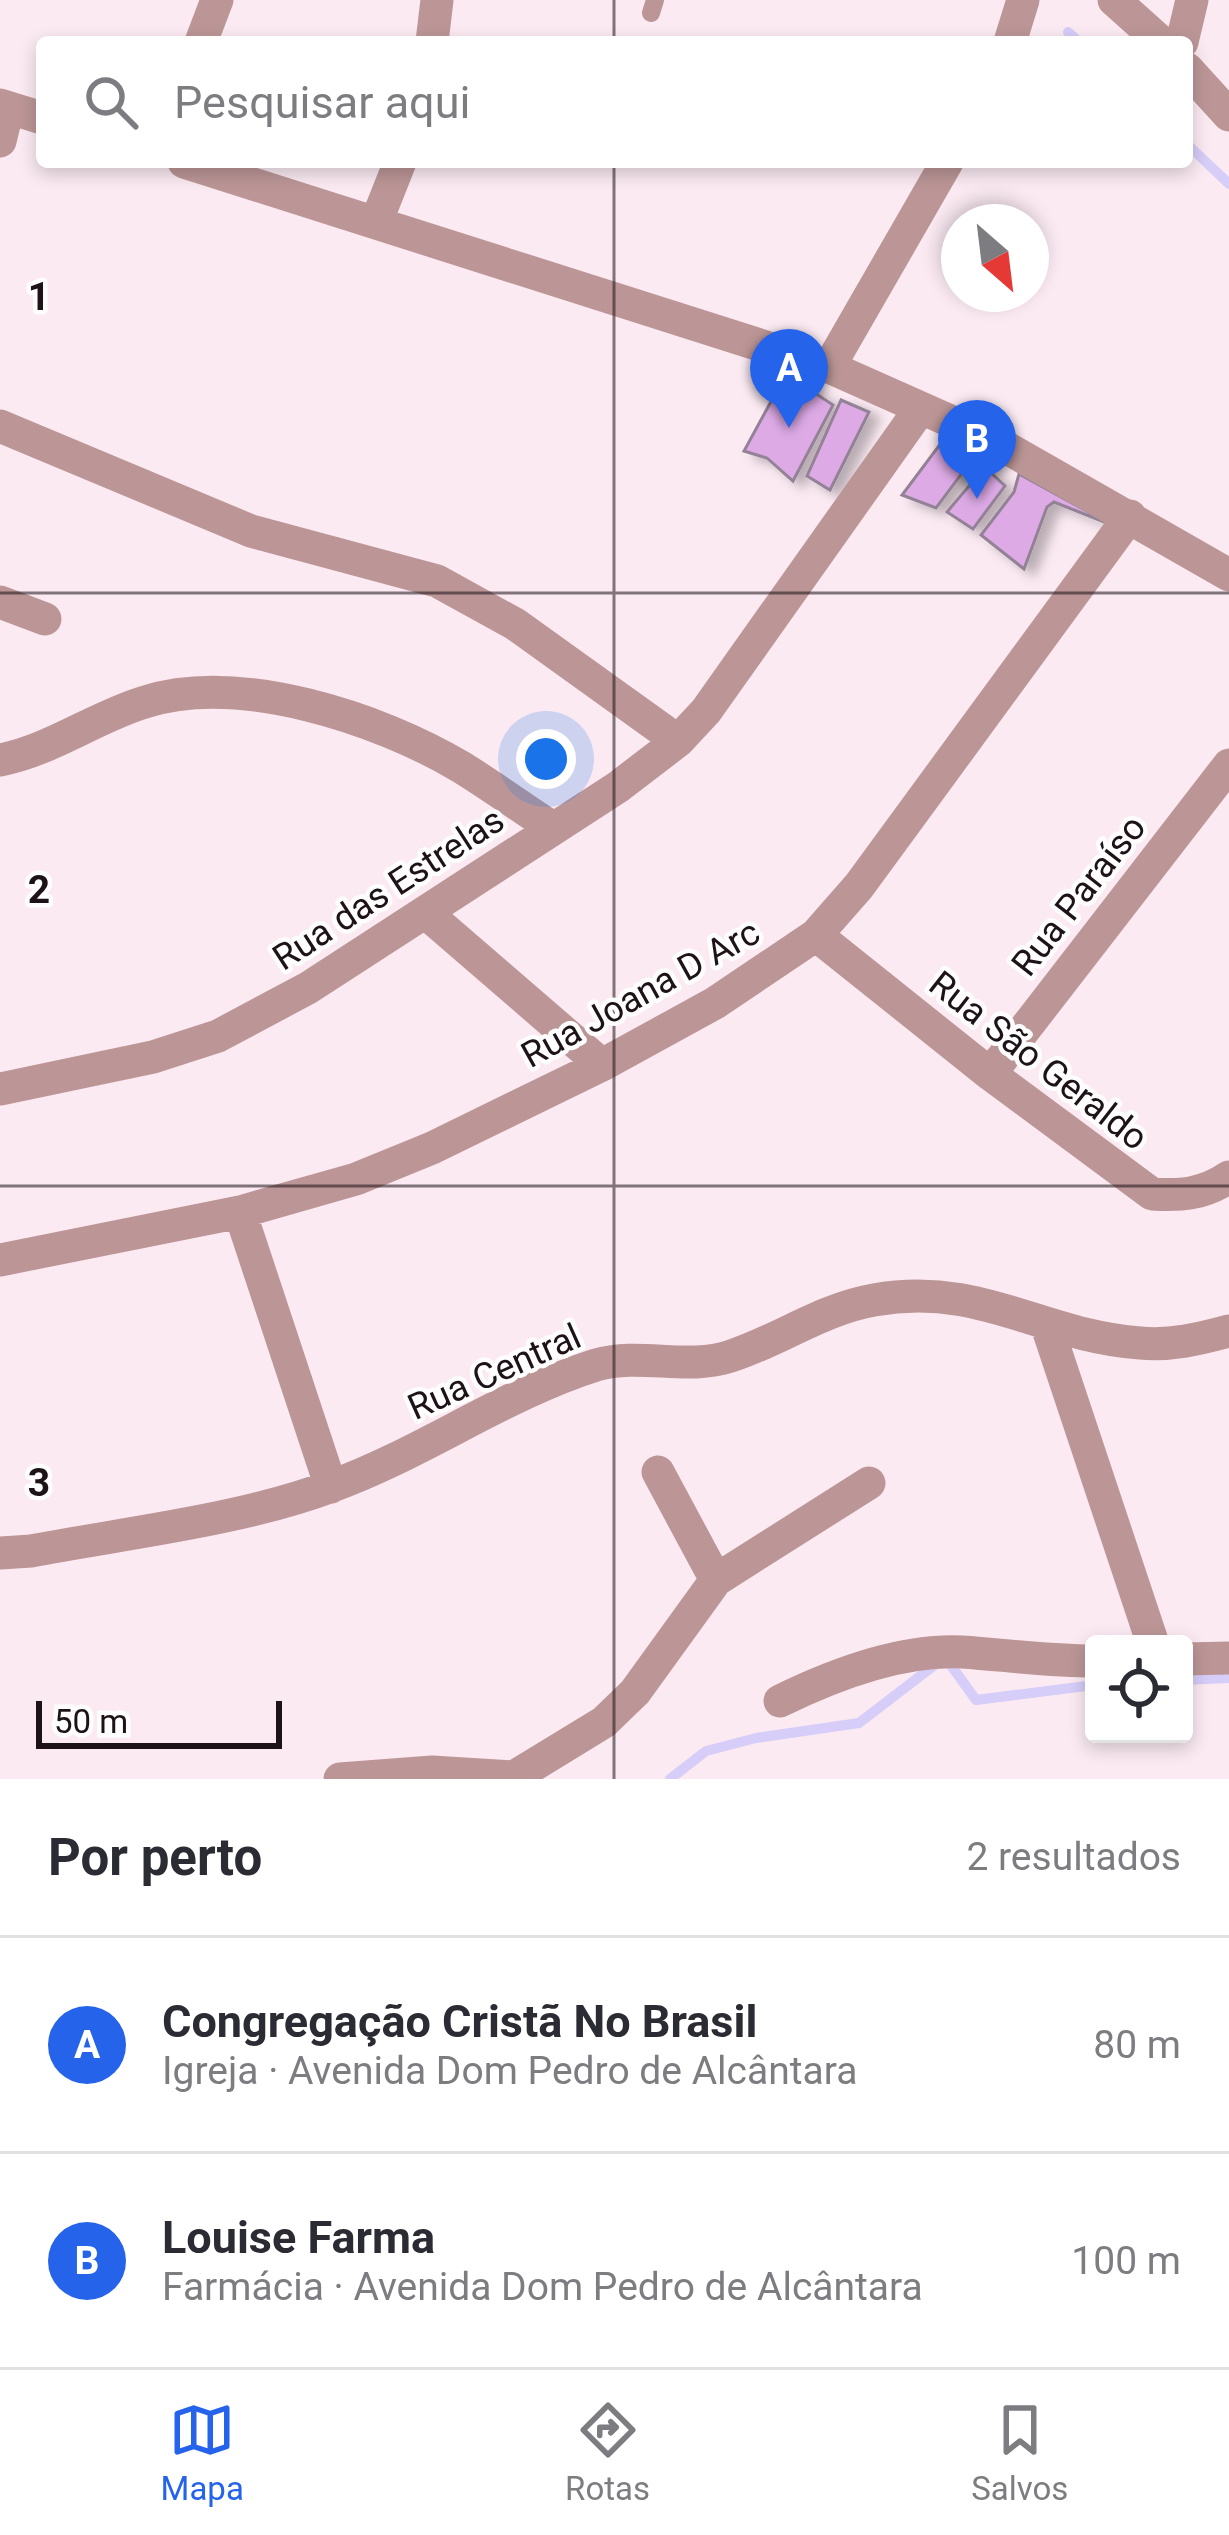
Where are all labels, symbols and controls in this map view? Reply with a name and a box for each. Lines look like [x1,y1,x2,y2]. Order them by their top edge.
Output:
search box [36,36,1193,168]
icon: search [78,69,144,135]
text: Pesquisar aqui [174,76,470,129]
north arrow [941,204,1049,312]
text: 1 [28,274,50,320]
pin: A [750,329,828,428]
pin: B [938,400,1016,499]
your location [516,729,576,789]
street label: Rua das Estrelas [265,799,512,979]
street label: Rua Paraíso [1003,807,1154,984]
text: 2 [28,867,50,913]
street label: Rua Joana D Arc [514,911,767,1077]
street label: Rua São Geraldo [921,963,1156,1159]
street label: Rua Central [402,1315,587,1429]
text: 3 [28,1460,50,1506]
map controls [1085,1635,1193,1743]
button: locate [1085,1635,1193,1743]
scale bar [36,1695,282,1748]
text: 50 m [54,1702,128,1741]
text: Por perto [48,1828,262,1887]
text: 2 resultados [966,1834,1181,1880]
text: Congregação Cristã No Brasil [162,1995,757,2048]
text: A [74,2022,100,2068]
text: 80 m [1093,2022,1181,2068]
text: Igreja · Avenida Dom Pedro de Alcântara [162,2048,857,2094]
text: Louise Farma [162,2211,435,2264]
text: B [75,2238,99,2284]
text: 100 m [1071,2238,1181,2284]
text: Farmácia · Avenida Dom Pedro de Alcântara [162,2264,923,2310]
tab: Mapa [161,2397,244,2508]
tab: Rotas [565,2397,650,2508]
tab: Salvos [971,2397,1068,2508]

